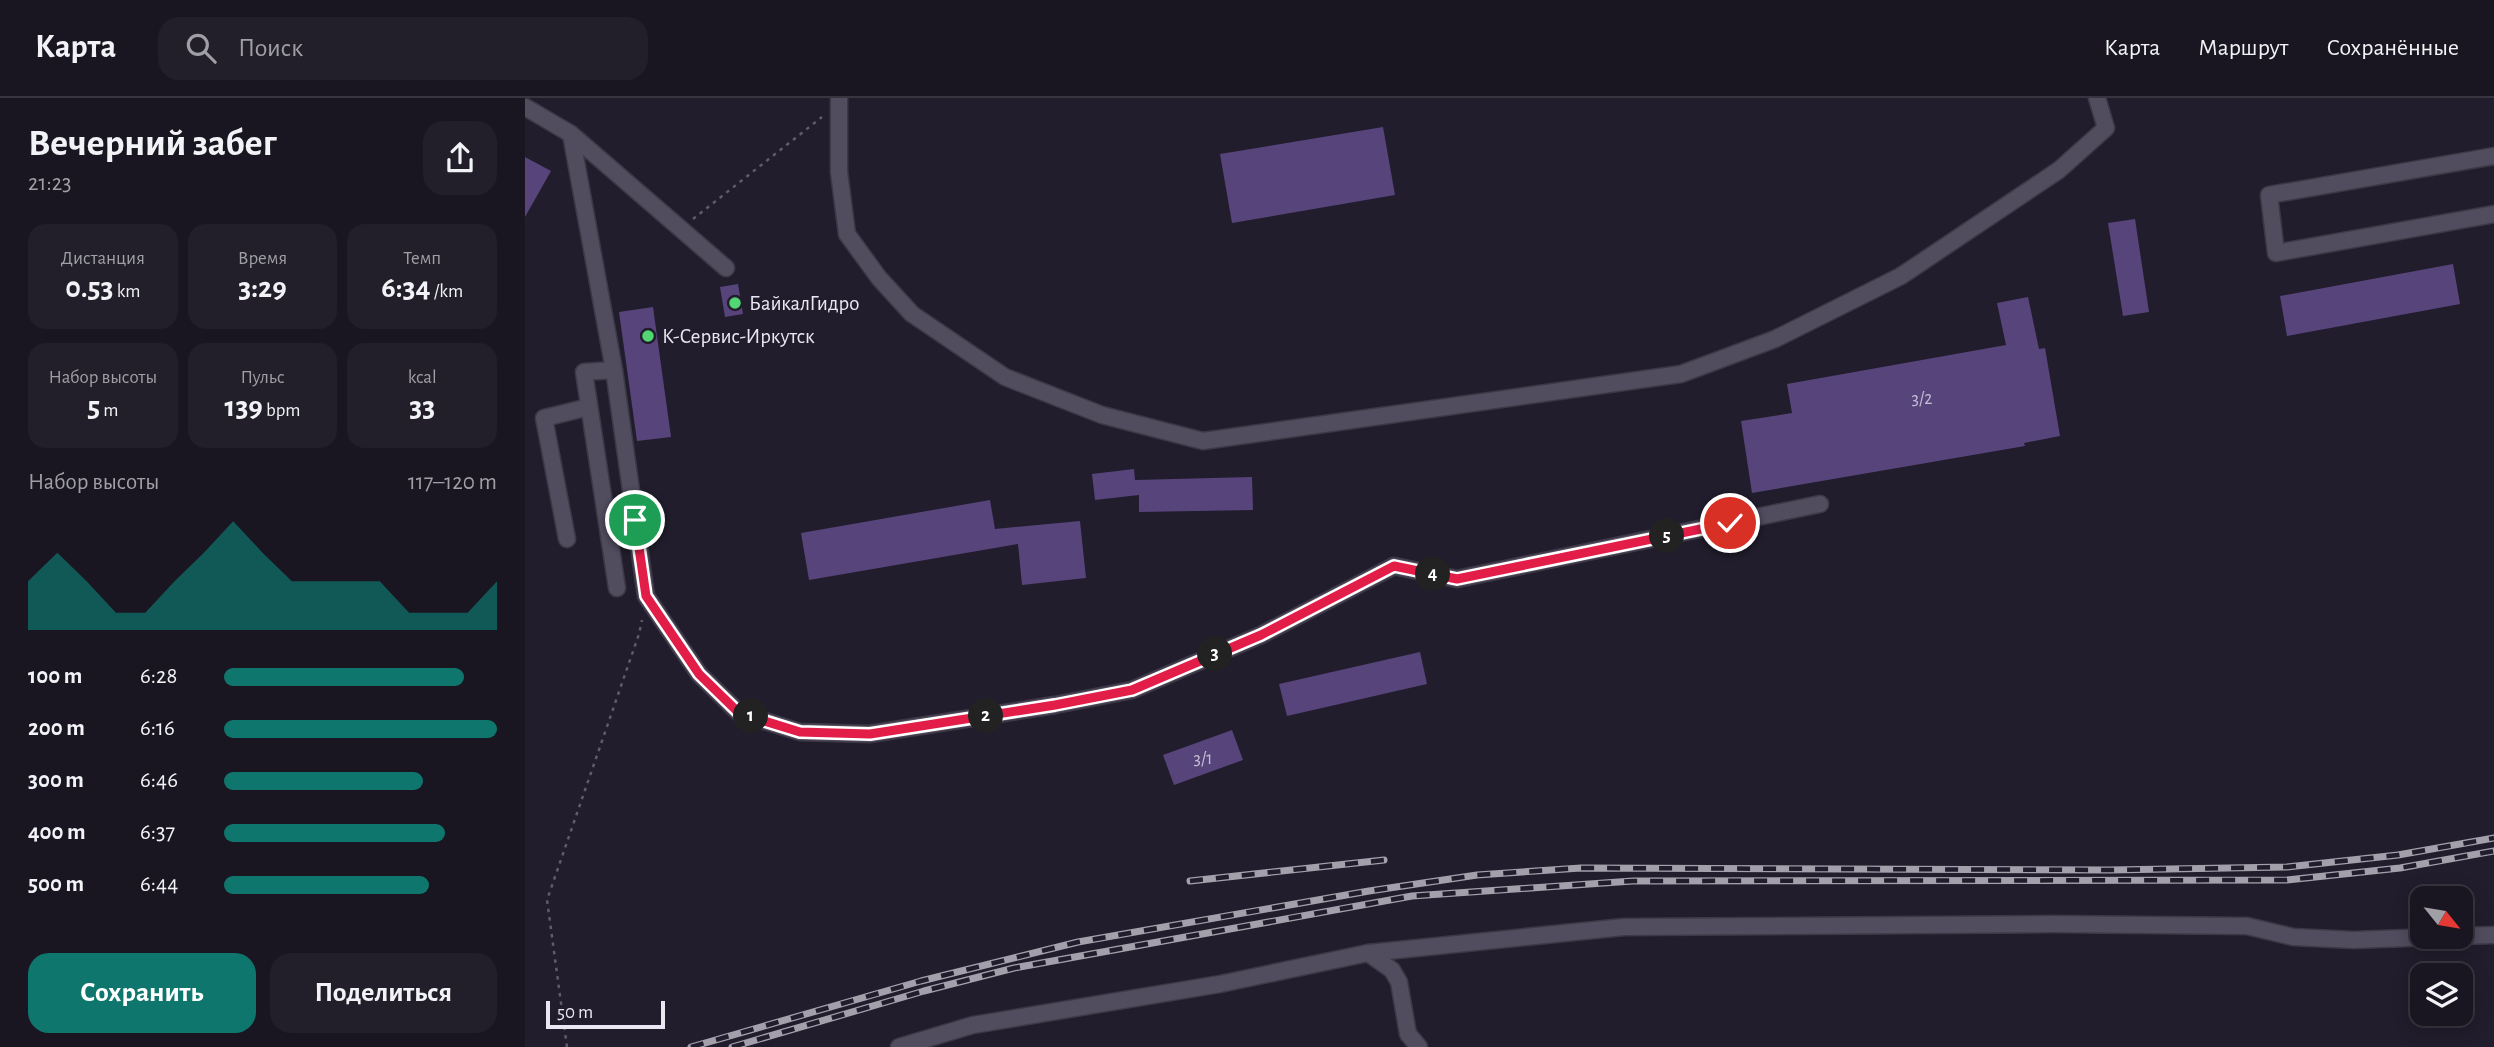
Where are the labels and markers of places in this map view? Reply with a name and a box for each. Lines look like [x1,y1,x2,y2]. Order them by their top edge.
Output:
place label: БайкалГидро [749,293,859,314]
marker: БайкалГидро [727,295,743,311]
place label: К-Сервис-Иркутск [662,326,815,347]
marker: К-Сервис-Иркутск [640,328,656,344]
pin [605,490,665,550]
pin [1700,493,1760,553]
pin: 5 [1649,518,1685,554]
pin: 4 [1415,556,1451,592]
pin: 3 [1197,636,1233,672]
pin: 1 [733,698,769,734]
pin: 2 [969,698,1003,734]

